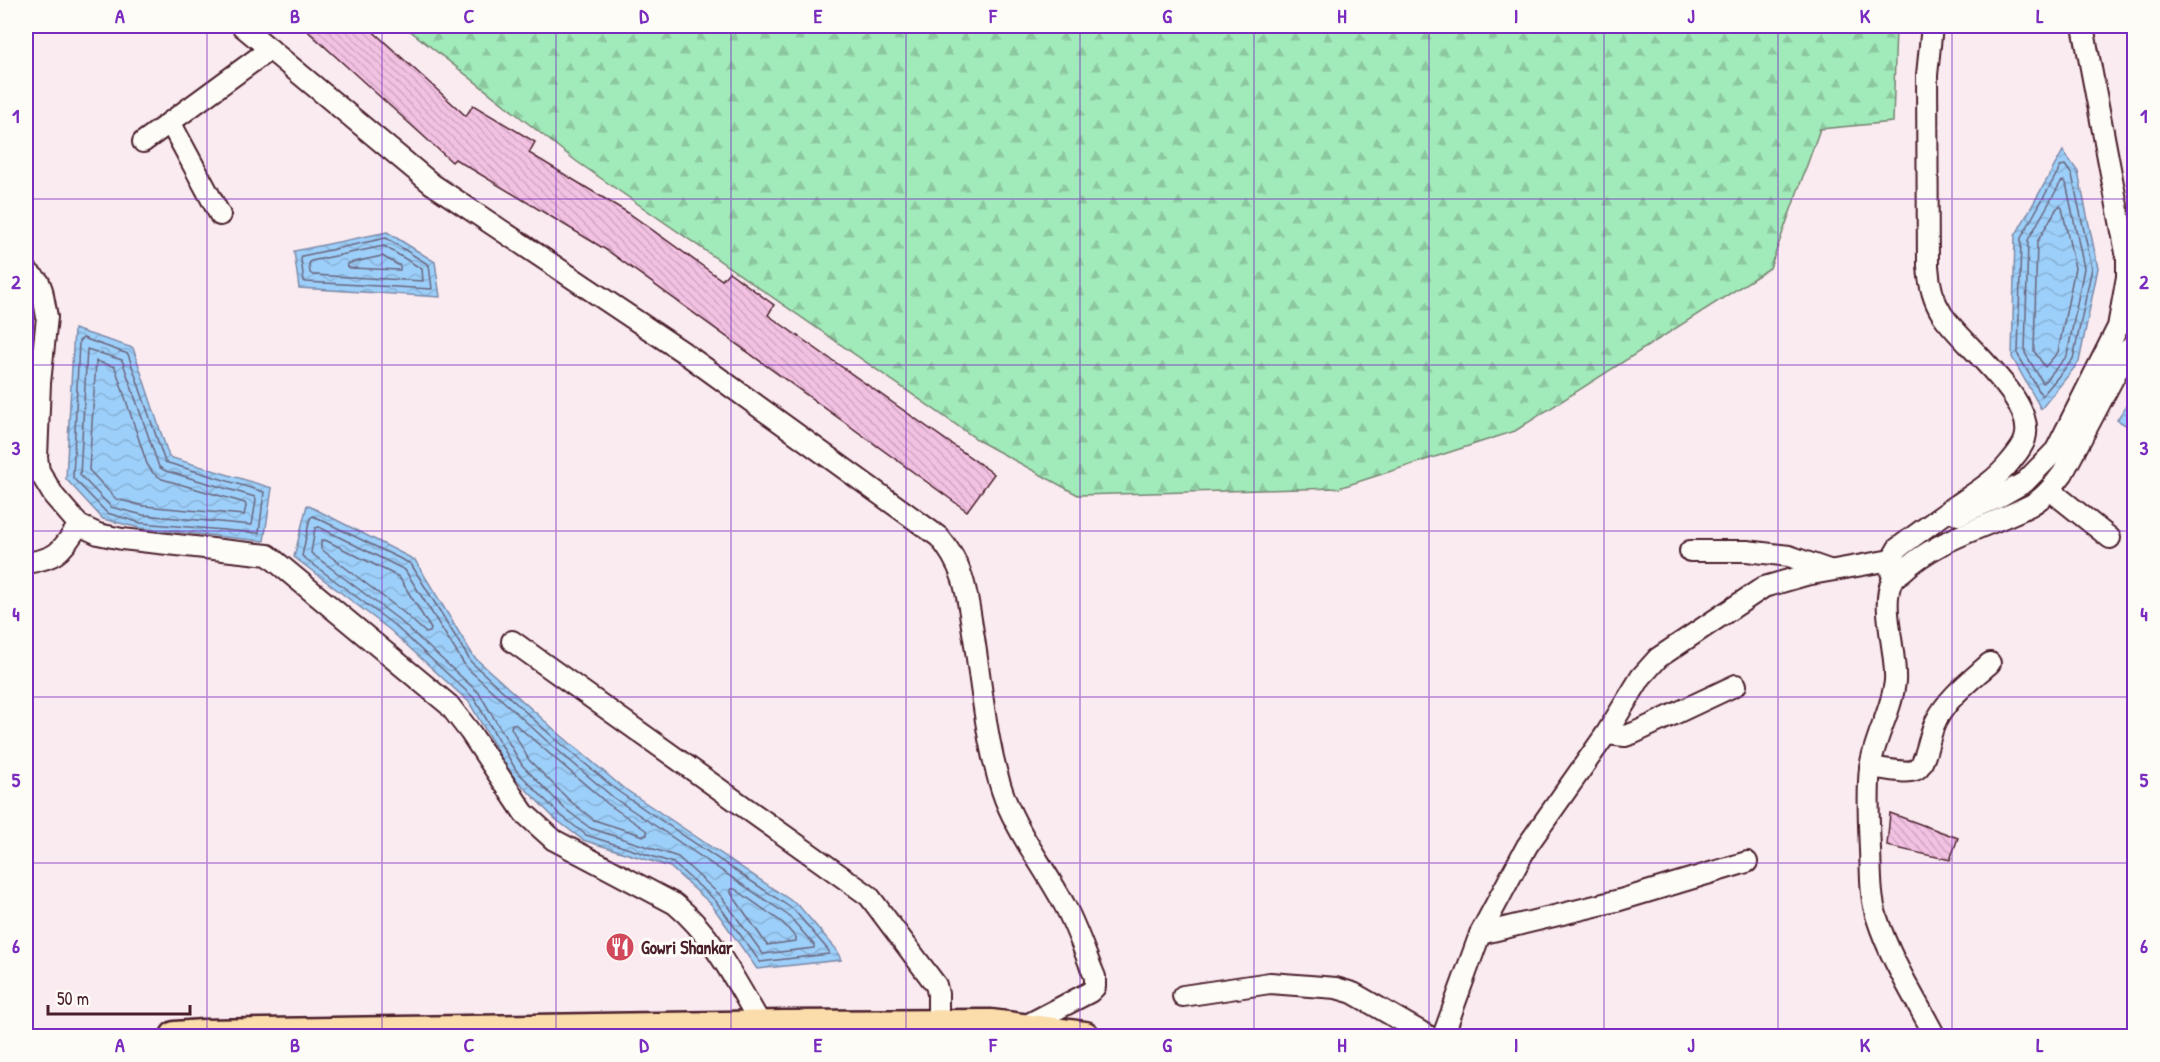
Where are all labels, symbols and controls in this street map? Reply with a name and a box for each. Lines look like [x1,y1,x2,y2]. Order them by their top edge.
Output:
text: A [115,2,125,29]
text: B [290,2,300,29]
text: C [464,2,475,29]
text: D [639,2,649,29]
text: E [814,2,823,29]
text: F [988,2,998,29]
text: G [1162,2,1172,29]
text: H [1337,2,1347,29]
text: I [1514,2,1518,29]
text: J [1687,2,1695,29]
text: K [1860,2,1871,29]
text: L [2036,2,2044,29]
text: 1 [12,102,20,129]
text: 1 [2140,102,2148,129]
text: 2 [11,268,21,295]
text: 2 [2139,268,2149,295]
text: 3 [12,434,21,461]
text: 3 [2140,434,2149,461]
text: 4 [12,600,20,627]
text: 4 [2140,600,2148,627]
text: 5 [12,766,21,793]
text: 5 [2140,766,2149,793]
restaurant icon: Gowri Shankar [604,931,636,963]
text: 6 [12,932,20,959]
text: 6 [2140,932,2148,959]
place label: Gowri Shankar [641,935,733,960]
scale bar [48,978,190,1016]
text: 50 m [57,986,89,1011]
text: A [115,1031,125,1058]
text: B [290,1031,300,1058]
text: C [464,1031,475,1058]
text: D [639,1031,649,1058]
text: E [814,1031,823,1058]
text: F [988,1031,998,1058]
text: G [1162,1031,1172,1058]
text: H [1337,1031,1347,1058]
text: I [1514,1031,1518,1058]
text: J [1687,1031,1695,1058]
text: K [1860,1031,1871,1058]
text: L [2036,1031,2044,1058]

